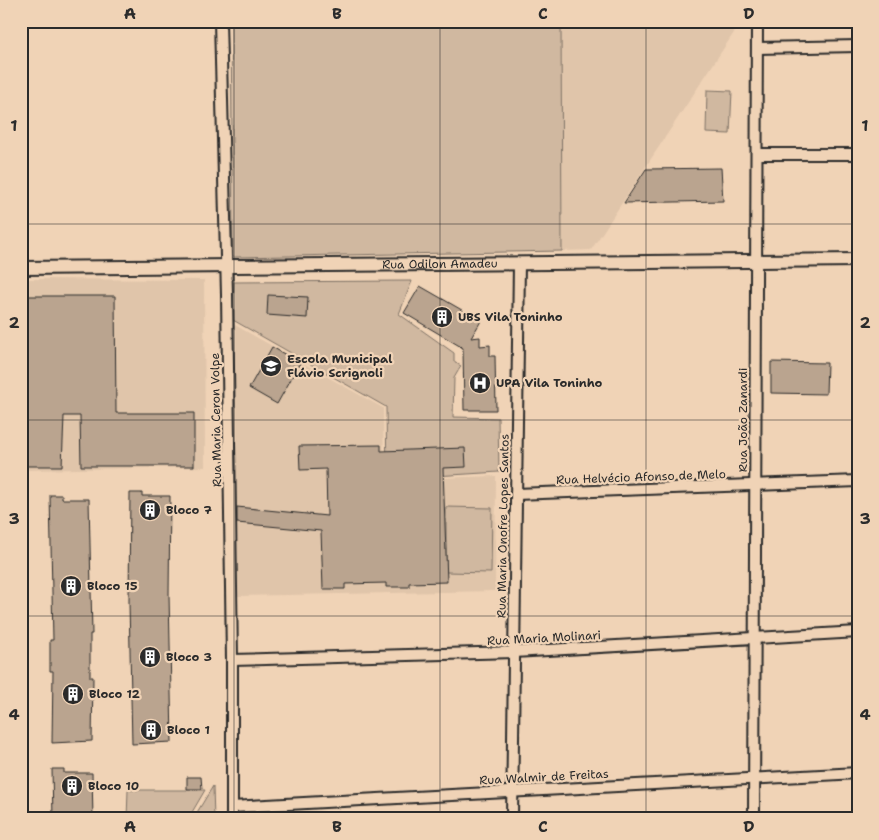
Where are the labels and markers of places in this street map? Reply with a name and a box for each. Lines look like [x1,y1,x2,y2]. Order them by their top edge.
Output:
building icon: UBS Vila Toninho [430,305,454,329]
place label: UBS Vila Toninho [458,309,563,325]
place label: Escola Municipal Flávio Scrignoli [287,351,392,381]
school or university icon: Escola Municipal Flávio Scrignoli [259,354,283,378]
hospital icon: UPA Vila Toninho [468,371,492,395]
place label: UPA Vila Toninho [496,375,603,391]
building icon: Bloco 7 [138,498,162,522]
place label: Bloco 7 [166,502,213,518]
building icon: Bloco 15 [59,574,83,598]
place label: Bloco 15 [87,578,137,594]
building icon: Bloco 3 [138,645,162,669]
place label: Bloco 3 [166,649,212,665]
building icon: Bloco 12 [61,682,85,706]
place label: Bloco 12 [89,686,141,702]
building icon: Bloco 1 [139,718,163,742]
place label: Bloco 1 [167,722,210,738]
building icon: Bloco 10 [60,774,84,798]
place label: Bloco 10 [88,778,139,794]

